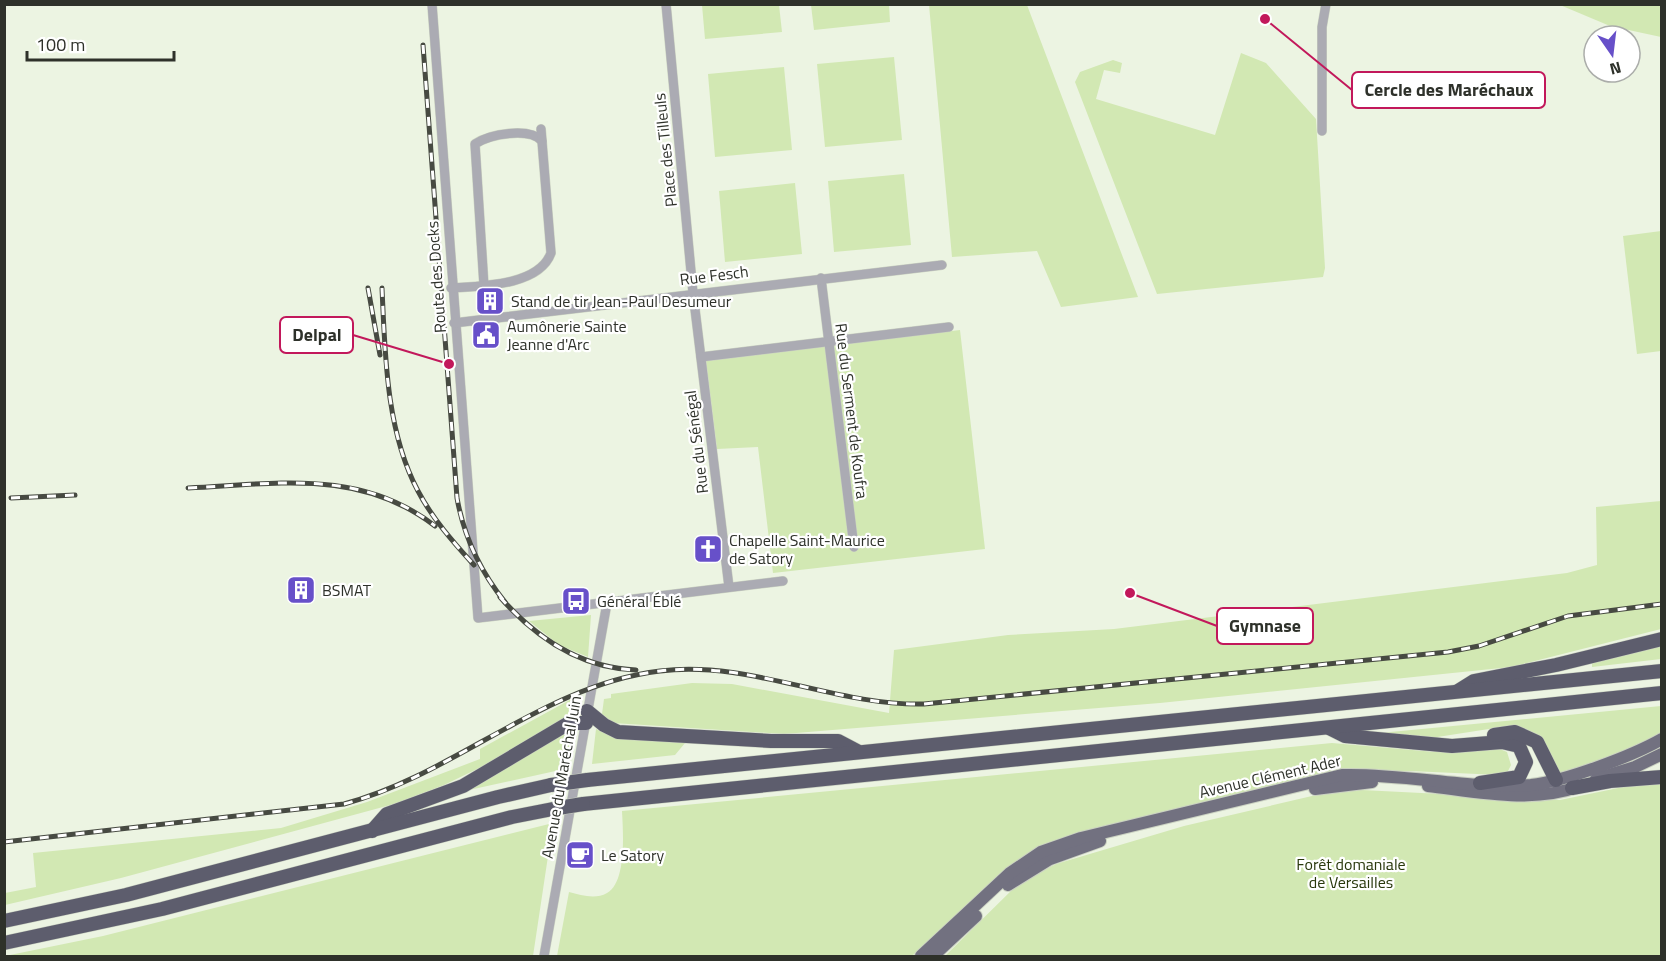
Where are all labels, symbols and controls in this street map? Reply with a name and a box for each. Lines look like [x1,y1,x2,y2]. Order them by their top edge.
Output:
scale bar [27,24,174,62]
north arrow [1582,24,1642,84]
text: 100 m [36,31,85,58]
text: N [1607,56,1624,82]
callout: Cercle des Maréchaux [1352,72,1545,108]
text: Cercle des Maréchaux [1364,76,1534,103]
street label: Place des Tilleuls [647,92,683,208]
street label: Route des Docks [420,220,452,334]
street label: Rue Fesch [678,259,750,291]
building icon: Stand de tir Jean-Paul Desumeur [474,285,506,317]
place label: Stand de tir Jean-Paul Desumeur [511,289,732,313]
place label: Aumônerie Sainte Jeanne d'Arc [507,314,627,356]
callout: Delpal [280,317,353,353]
public building icon: Aumônerie Sainte Jeanne d'Arc [470,319,502,351]
text: Delpal [292,321,342,348]
street label: Rue du Serment de Koufra [829,322,875,500]
street label: Rue du Sénégal [678,389,714,495]
place label: Chapelle Saint-Maurice de Satory [729,528,885,570]
church icon: Chapelle Saint-Maurice de Satory [692,533,724,565]
building icon: BSMAT [285,574,317,606]
place label: BSMAT [322,578,372,602]
bus stop icon: Général Éblé [560,585,592,617]
place label: Général Éblé [597,589,681,613]
callout: Gymnase [1217,608,1313,644]
text: Gymnase [1229,612,1301,639]
street label: Avenue du Maréchal Juin [535,694,587,860]
street label: Avenue Clément Ader [1197,748,1344,804]
cafe icon: Le Satory [564,839,596,871]
place label: Le Satory [601,843,664,867]
park label: Forêt domaniale de Versailles [1296,852,1406,894]

